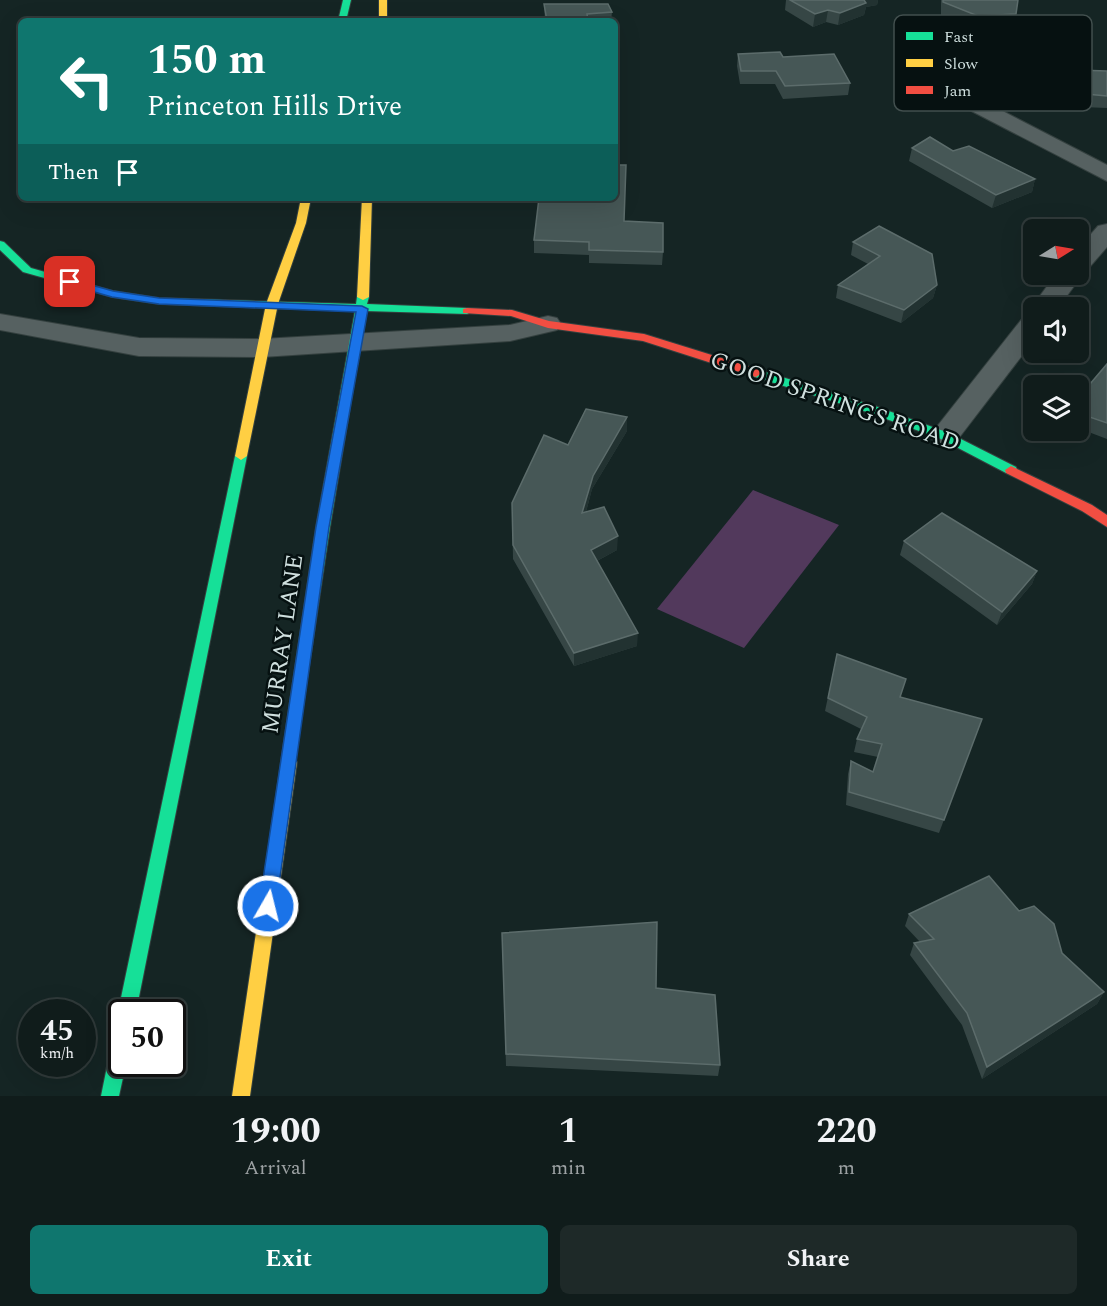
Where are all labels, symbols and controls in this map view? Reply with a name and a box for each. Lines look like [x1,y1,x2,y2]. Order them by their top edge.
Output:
legend [894,15,1092,111]
text: Fast [944,25,974,49]
text: 150 m [147,29,266,92]
icon: left [48,42,126,120]
text: Slow [944,52,979,76]
text: Jam [944,79,972,103]
text: Princeton Hills Drive [147,86,402,128]
text: Then [48,156,99,189]
icon: arrive [111,156,144,189]
north arrow [1023,219,1089,285]
map controls [1023,219,1089,441]
pin [44,256,95,307]
icon: arrive [53,265,86,298]
button: sound [1023,297,1089,363]
street label: GOOD SPRINGS ROAD [705,342,965,462]
button: layers [1023,375,1089,441]
street label: MURRAY LANE [253,552,313,736]
position arrow [236,874,300,938]
speed limit sign: 50 [108,999,186,1077]
text: 45 [40,1008,74,1054]
text: km/h [40,1042,74,1065]
text: 19:00 [230,1104,321,1159]
text: 1 [558,1104,579,1159]
text: 220 [816,1104,877,1159]
text: Arrival [244,1153,307,1183]
text: min [551,1153,586,1183]
text: m [838,1153,855,1183]
button: Exit [30,1225,548,1294]
button: Share [560,1225,1077,1294]

